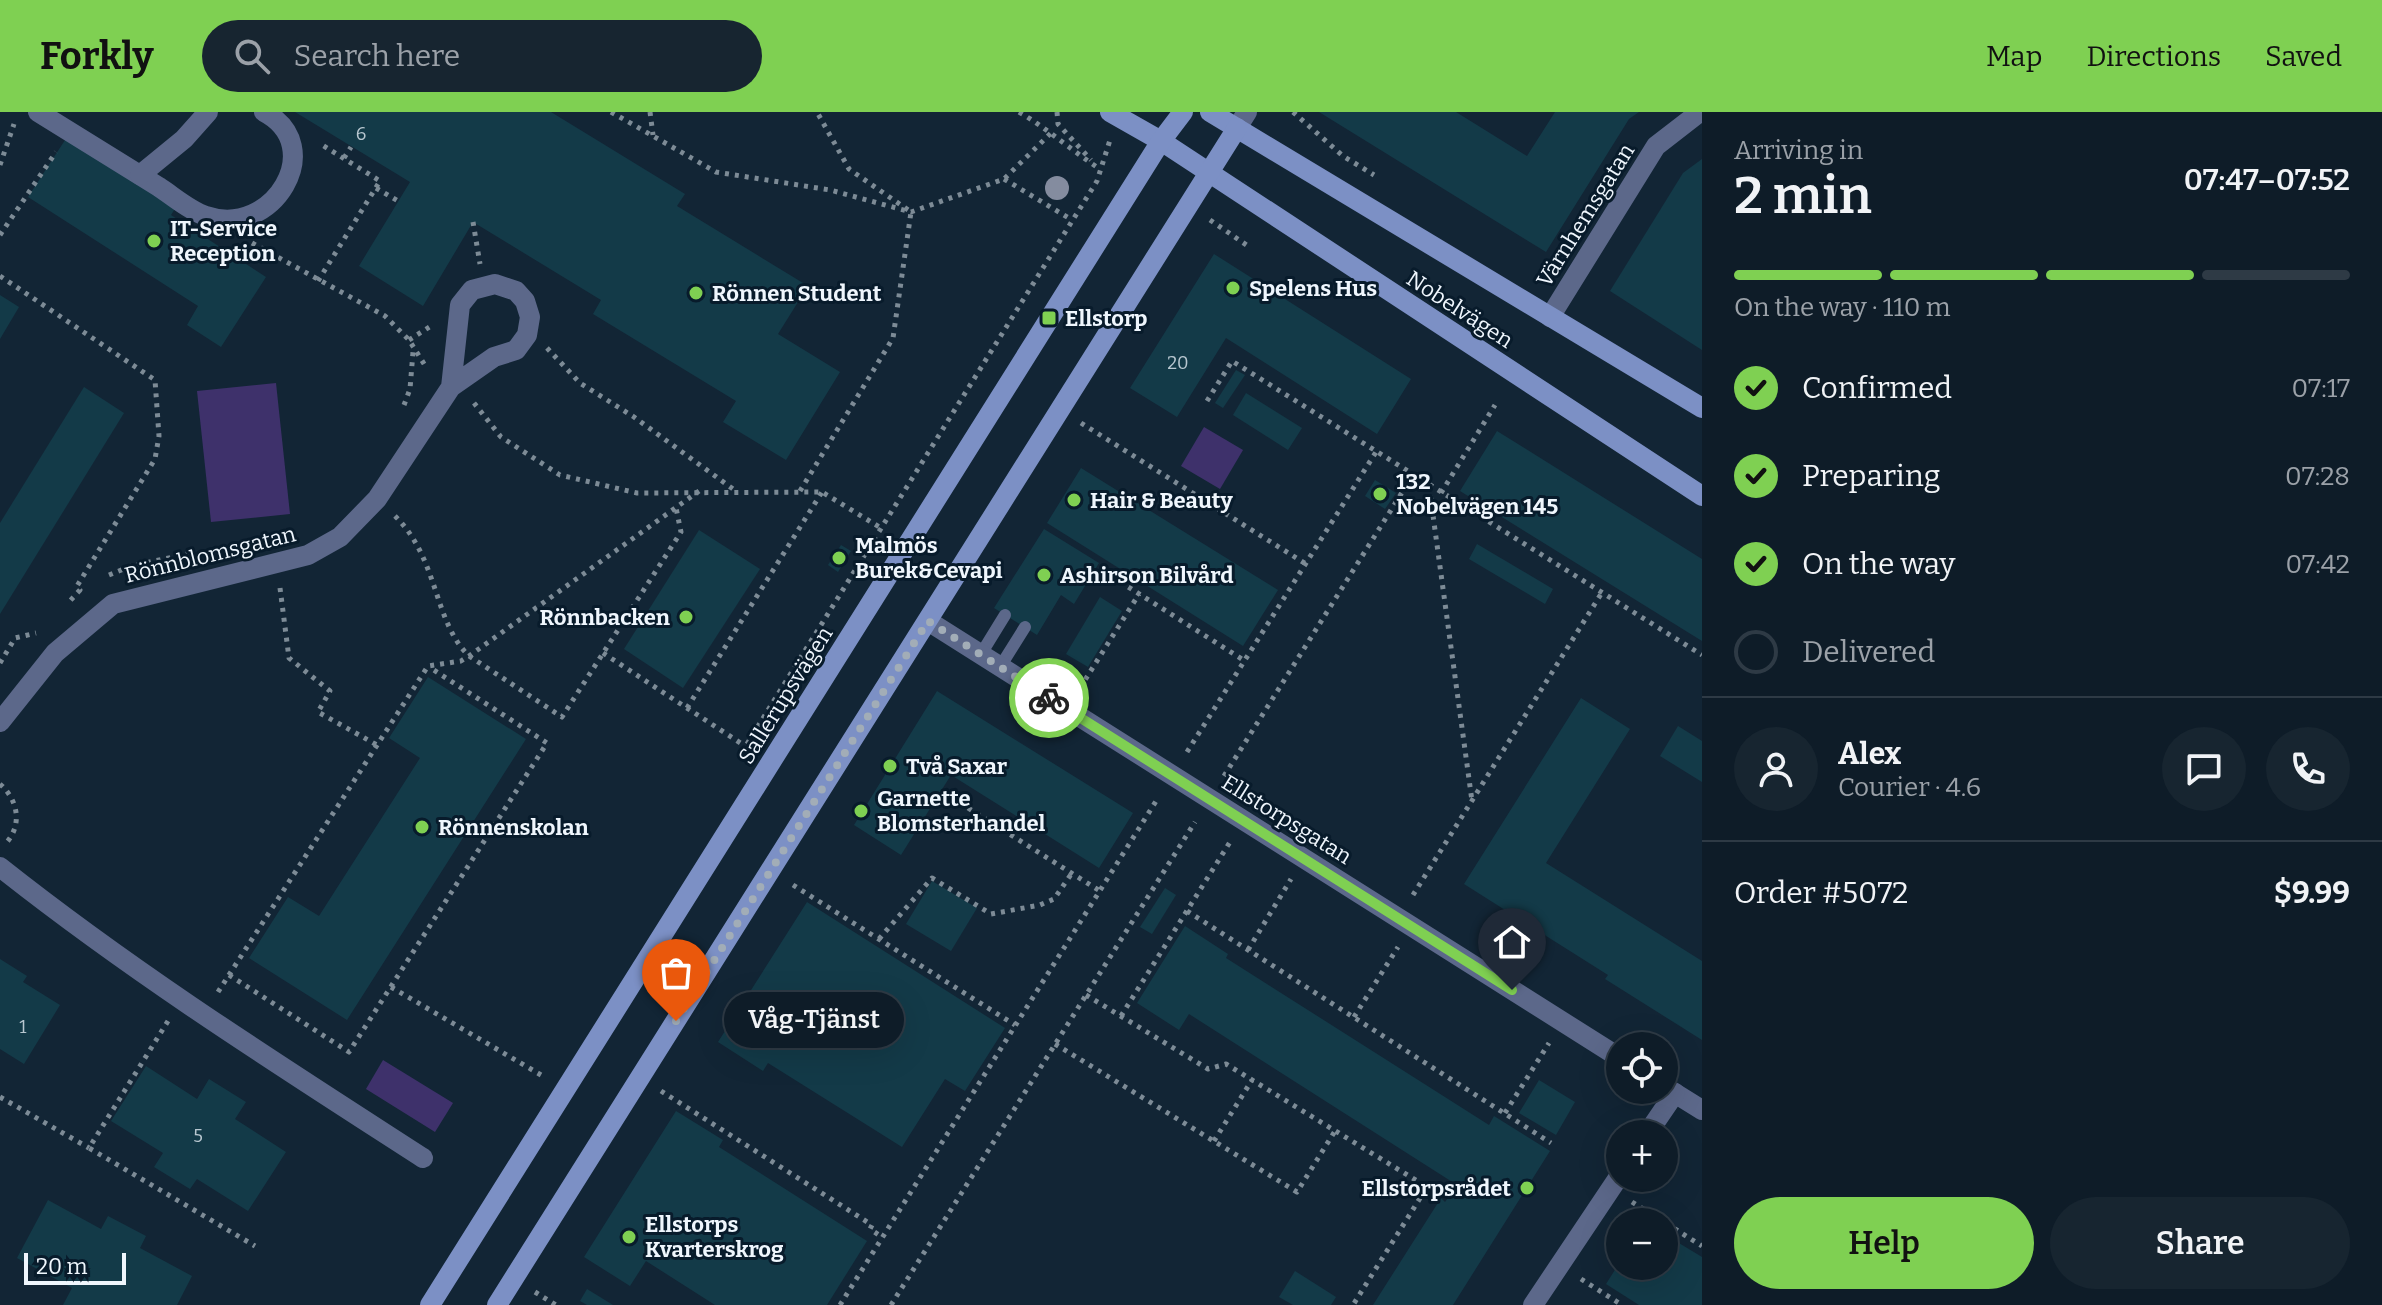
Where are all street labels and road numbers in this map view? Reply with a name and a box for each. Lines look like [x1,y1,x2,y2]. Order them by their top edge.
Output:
street label: Värnhemsgatan [1531,139,1640,292]
street label: Nobelvägen [1401,265,1518,354]
street label: Rönnblomsgatan [122,520,299,589]
street label: Sallerupsvägen [732,621,839,769]
street label: Ellstorpsgatan [1217,769,1357,870]

